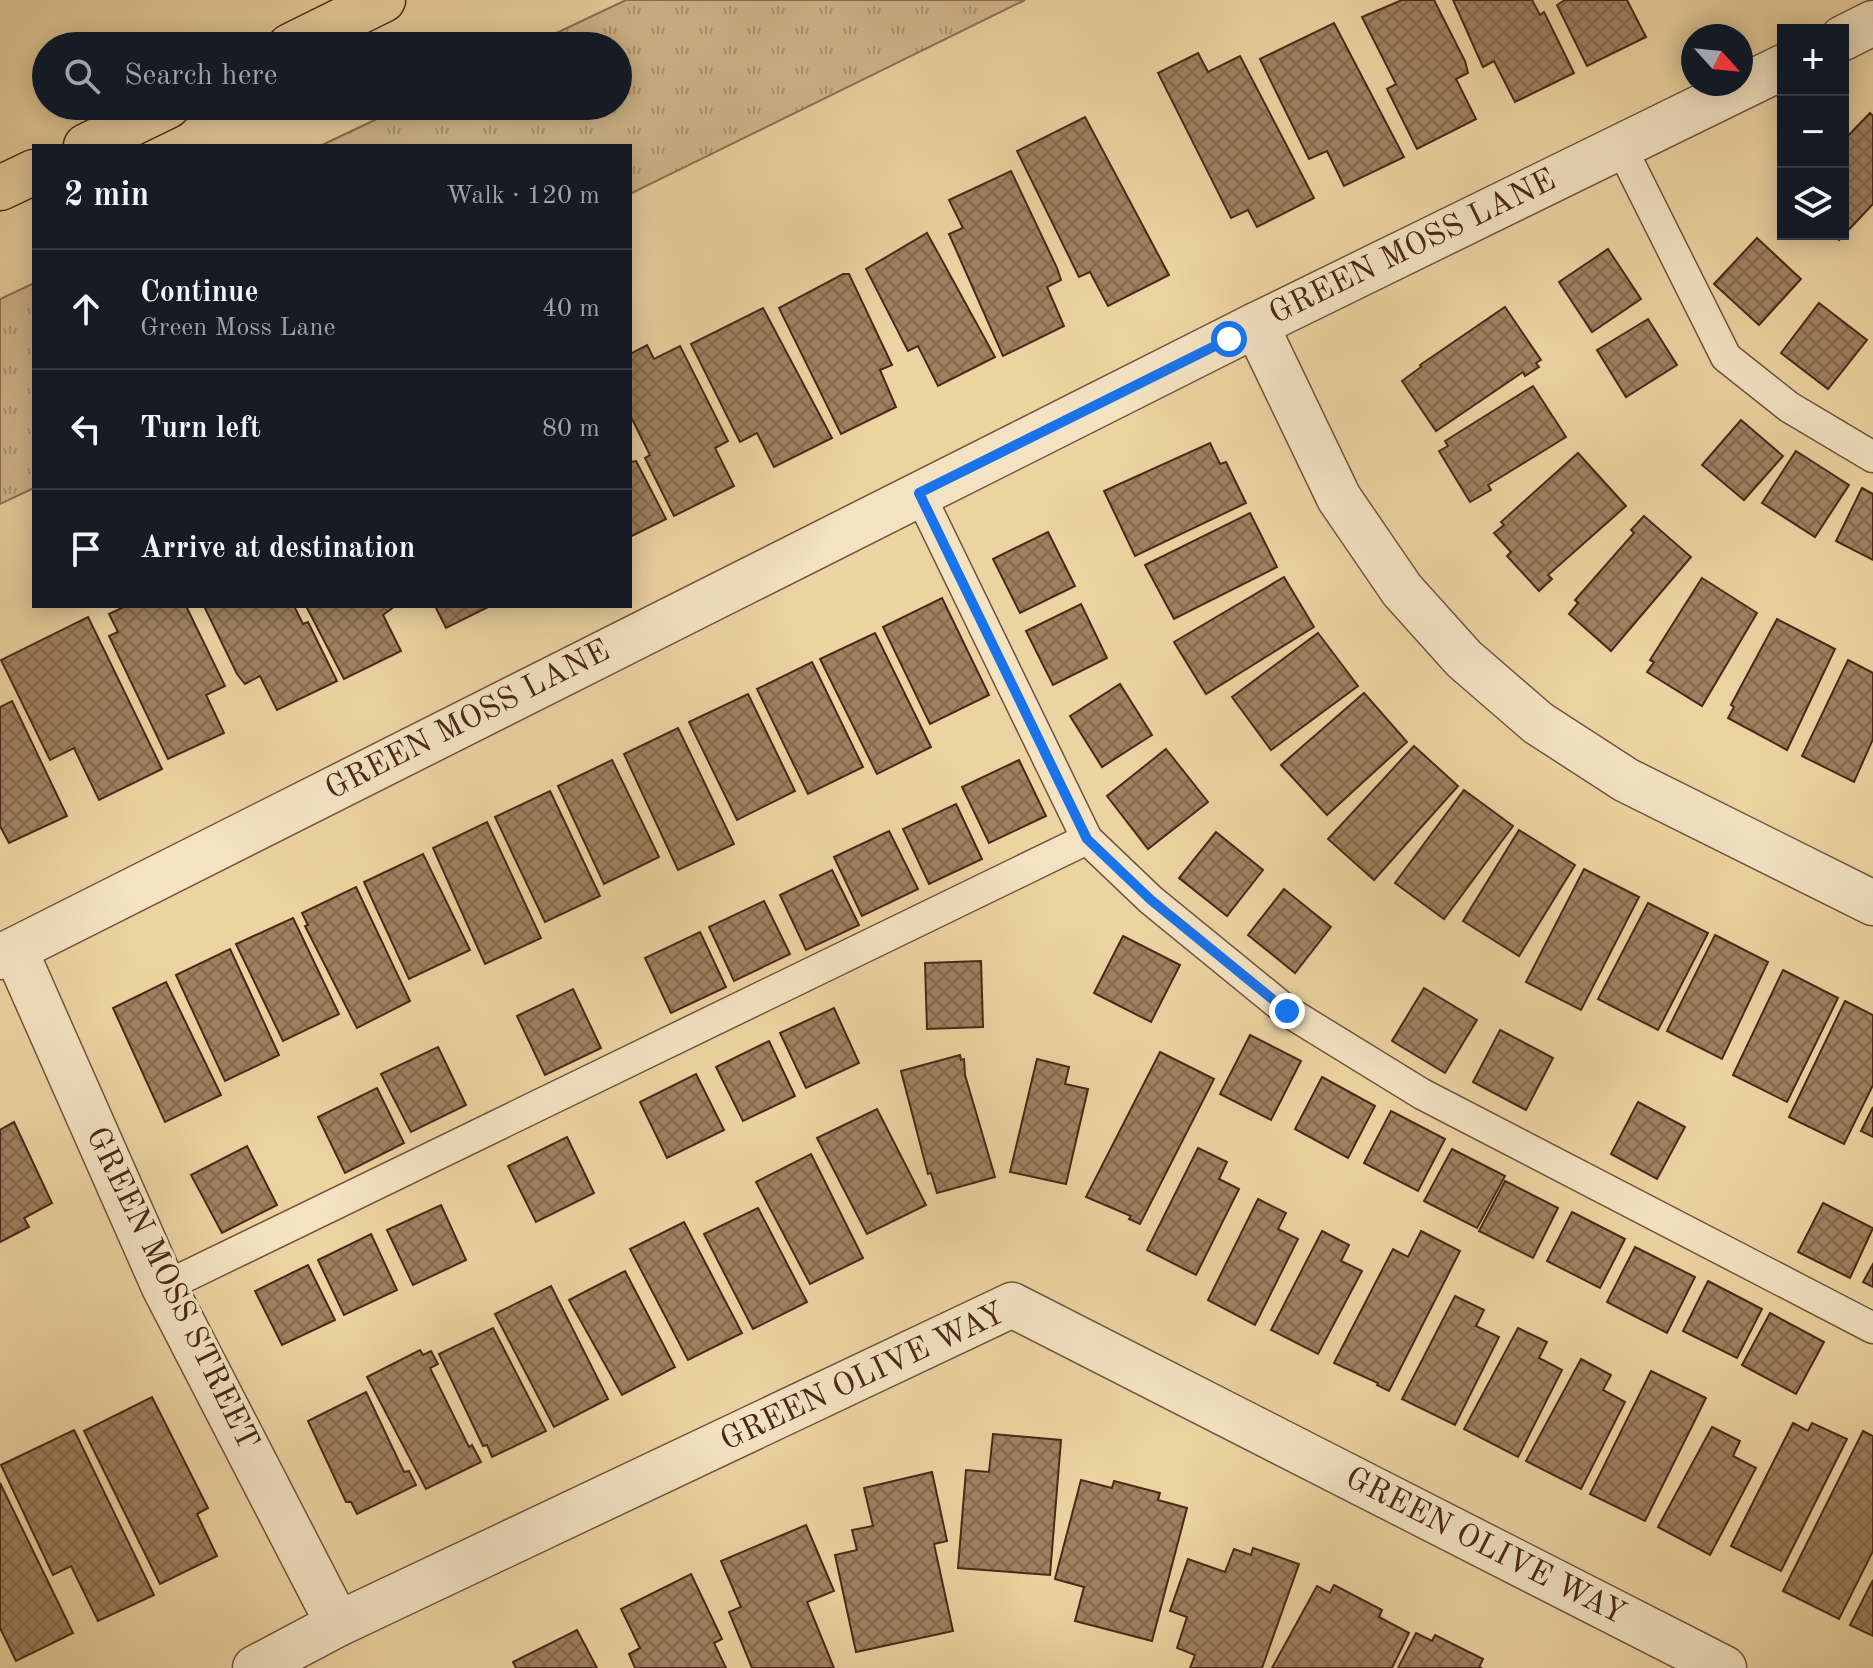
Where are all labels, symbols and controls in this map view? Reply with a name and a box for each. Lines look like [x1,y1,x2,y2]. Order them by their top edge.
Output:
north arrow [1681,24,1753,96]
map controls [1777,24,1849,240]
button: + [1777,24,1849,96]
search box [32,32,632,120]
icon: search [60,54,104,98]
text: Search here [124,61,278,91]
button: − [1777,96,1849,168]
street label: GREEN MOSS LANE [1265,165,1561,331]
button: layers [1777,168,1849,240]
text: 2 min [64,179,149,213]
text: Walk · 120 m [446,183,600,209]
text: Continue [140,278,259,308]
icon: ahead [64,287,108,331]
text: 40 m [542,296,600,322]
text: Green Moss Lane [140,315,335,341]
route start [1211,321,1247,357]
icon: left [64,407,108,451]
text: Turn left [140,414,261,444]
text: 80 m [542,416,600,442]
icon: arrive [64,527,108,571]
text: Arrive at destination [140,534,415,564]
street label: GREEN MOSS LANE [321,635,615,807]
route end [1269,993,1305,1029]
street label: GREEN MOSS STREET [79,1123,263,1455]
street label: GREEN OLIVE WAY [716,1298,1010,1458]
street label: GREEN OLIVE WAY [1340,1463,1630,1631]

